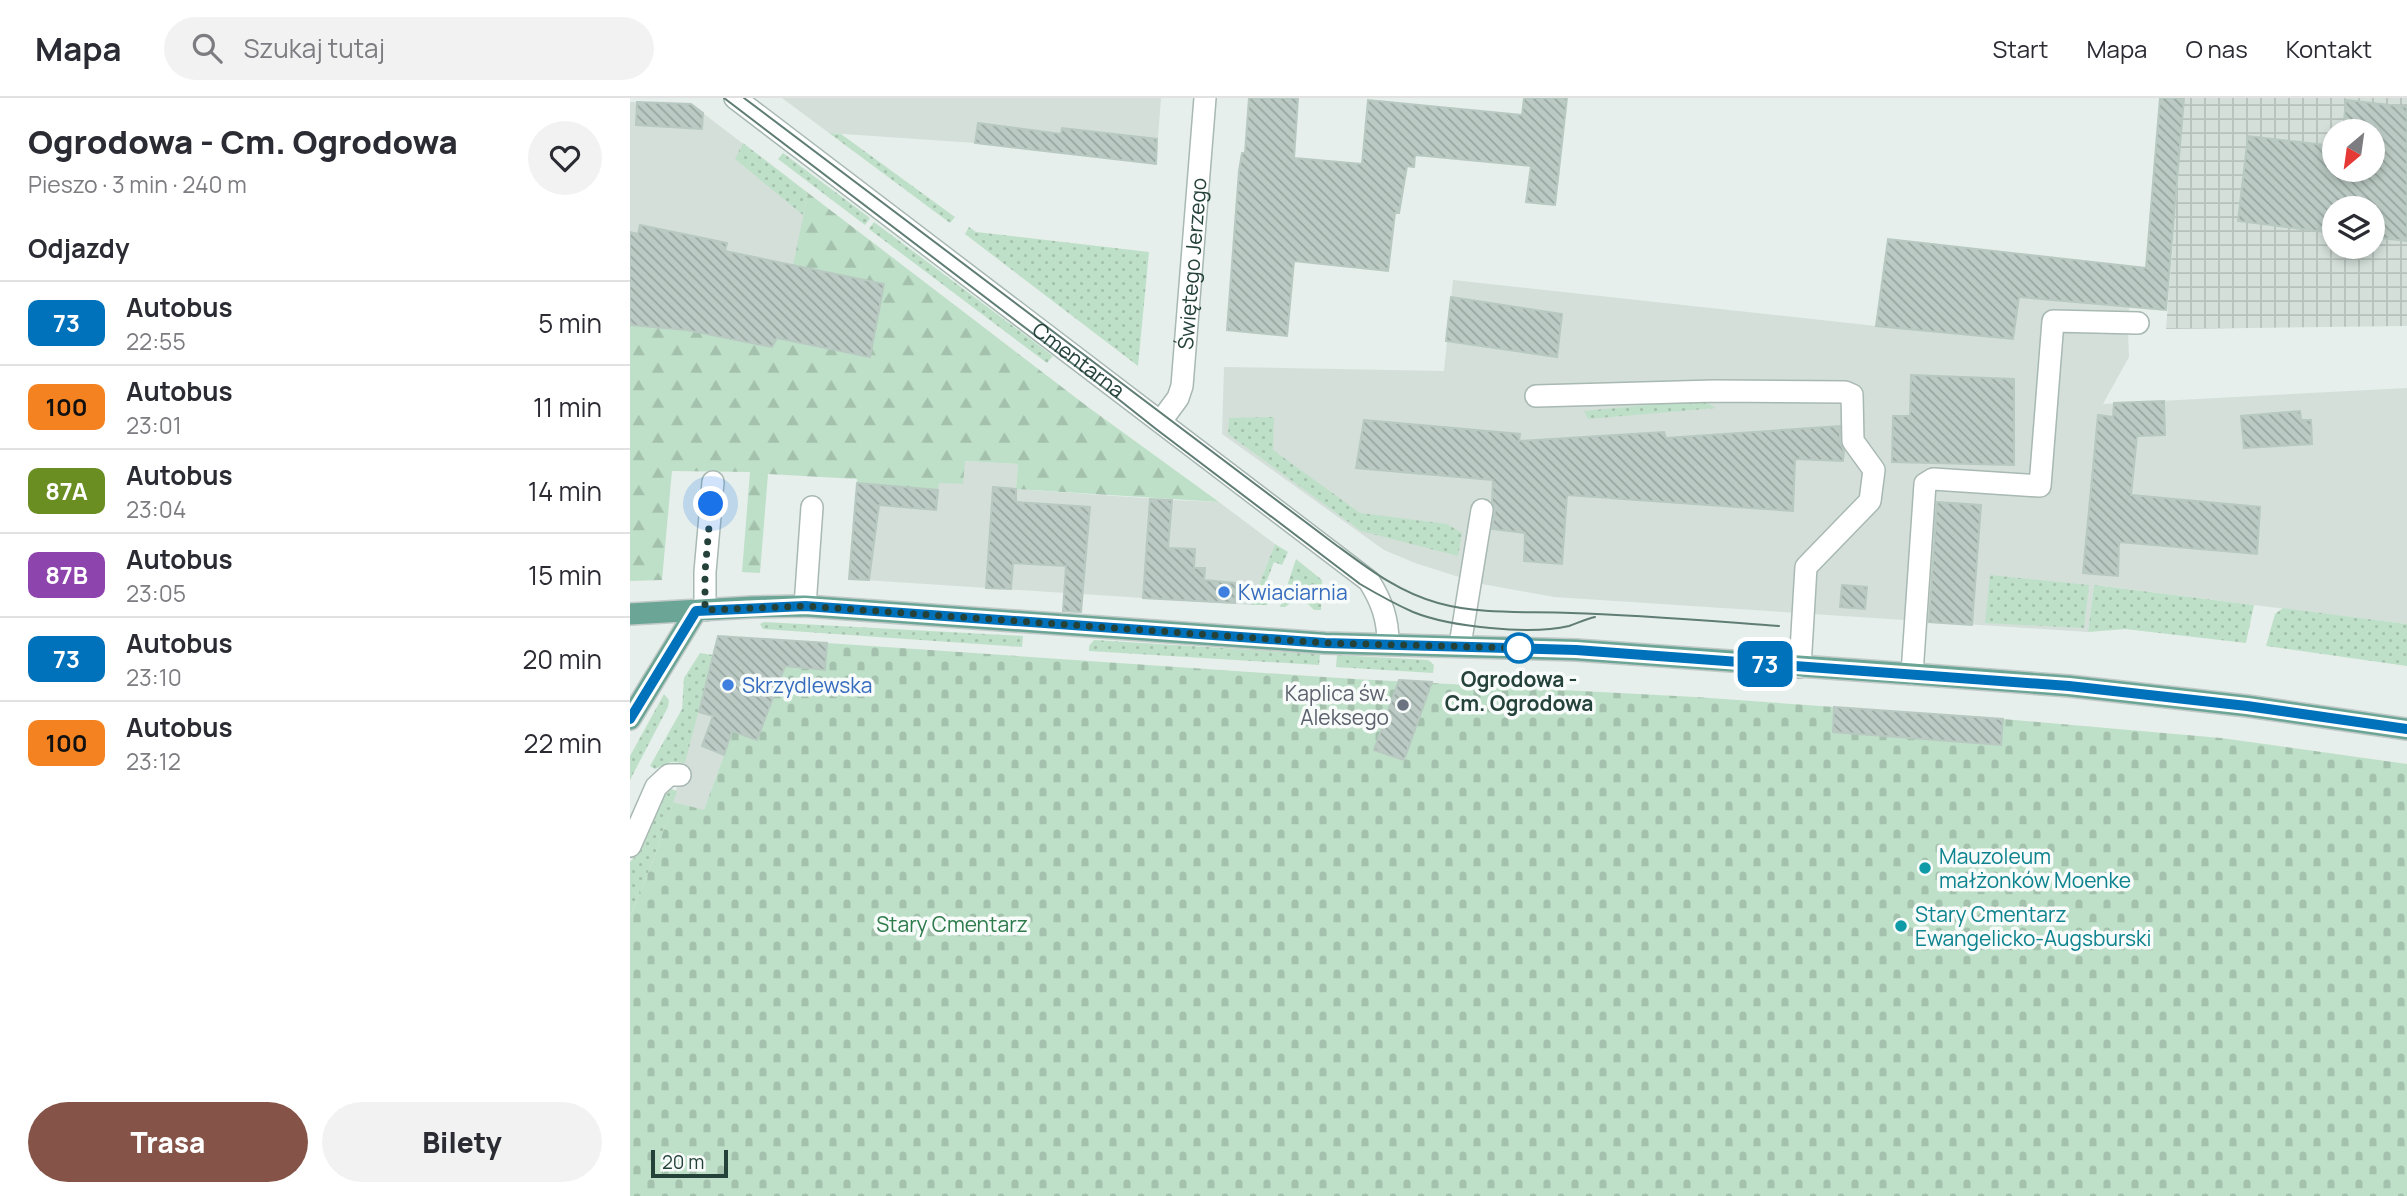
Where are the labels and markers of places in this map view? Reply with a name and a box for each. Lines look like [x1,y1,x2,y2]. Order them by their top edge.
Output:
place label: Kwiaciarnia [1238,578,1348,606]
marker: Kwiaciarnia [1216,584,1232,600]
marker: Ogrodowa - Cm. Ogrodowa [1504,633,1534,663]
place label: Ogrodowa - Cm. Ogrodowa [1445,665,1593,717]
place label: Skrzydlewska [742,671,872,699]
marker: Skrzydlewska [720,677,736,693]
place label: Kaplica św. Aleksego [1285,679,1389,731]
marker: Kaplica św. Aleksego [1395,697,1411,713]
place label: Mauzoleum małżonków Moenke [1939,842,2131,894]
marker: Mauzoleum małżonków Moenke [1917,860,1933,876]
place label: Stary Cmentarz Ewangelicko-Augsburski [1915,900,2151,952]
marker: Stary Cmentarz Ewangelicko-Augsburski [1893,918,1909,934]

